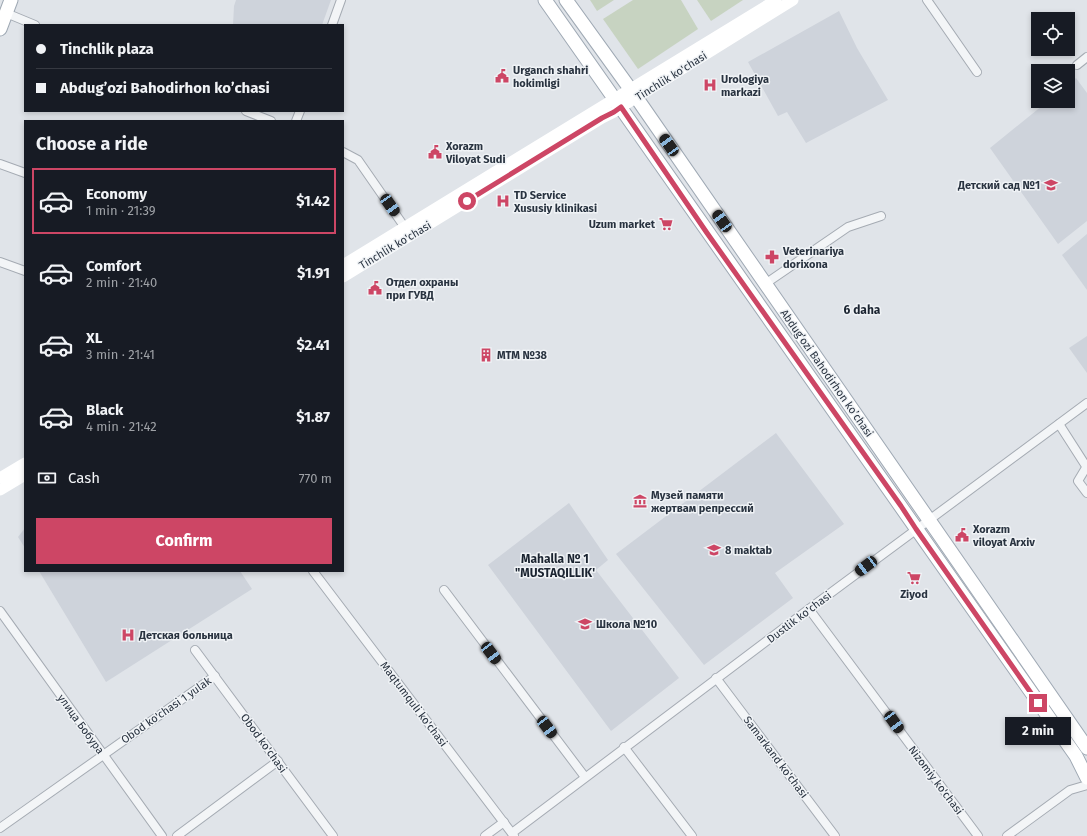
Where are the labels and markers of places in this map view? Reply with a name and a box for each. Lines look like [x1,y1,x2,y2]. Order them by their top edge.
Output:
place label: Urganch shahri hokimligi [513,64,588,90]
public building icon: Urganch shahri hokimligi [494,68,510,84]
place label: Urologiya markazi [721,73,769,99]
hospital icon: Urologiya markazi [702,77,718,93]
place label: Xorazm Viloyat Sudi [445,140,506,166]
public building icon: Xorazm Viloyat Sudi [427,144,443,160]
school or university icon: Детский сад №1 [1043,177,1059,193]
place label: Детский сад №1 [957,179,1040,192]
place label: TD Service Xususiy klinikasi [513,189,597,215]
hospital icon: TD Service Xususiy klinikasi [495,193,511,209]
supermarket icon: Uzum market [658,216,674,232]
place label: Uzum market [589,218,656,231]
place label: Veterinariya dorixona [782,245,844,271]
pharmacy icon: Veterinariya dorixona [764,249,780,265]
place label: Отдел охраны при ГУВД [386,276,458,302]
public building icon: Отдел охраны при ГУВД [367,280,383,296]
building icon: МТМ №38 [478,347,494,363]
place label: МТМ №38 [497,349,548,362]
place label: Музей памяти жертвам репрессий [651,489,754,515]
museum icon: Музей памяти жертвам репрессий [632,493,648,509]
place label: Xorazm viloyat Arxiv [972,523,1035,549]
public building icon: Xorazm viloyat Arxiv [954,527,970,543]
school or university icon: 8 maktab [706,542,722,558]
place label: 8 maktab [725,544,773,557]
supermarket icon: Ziyod [906,570,922,586]
place label: Ziyod [900,588,928,601]
school or university icon: Школа №10 [577,616,593,632]
place label: Школа №10 [596,618,658,631]
hospital icon: Детская больница [120,627,136,643]
place label: Детская больница [138,629,233,642]

